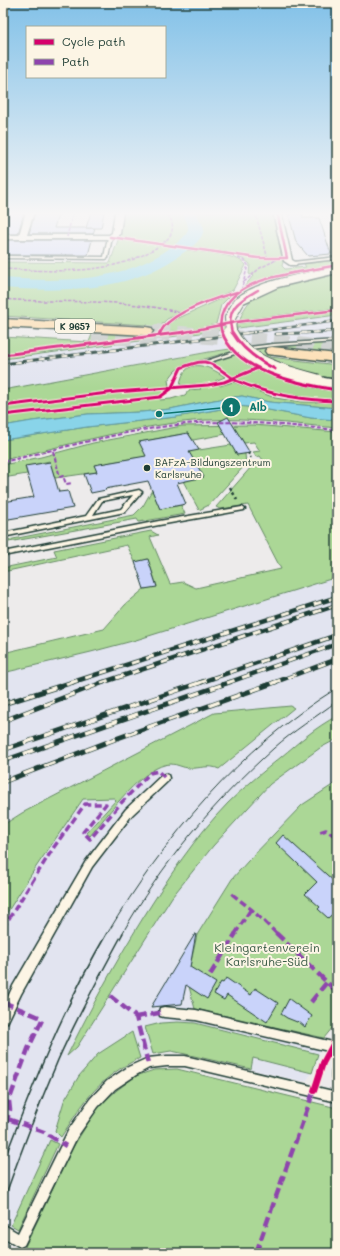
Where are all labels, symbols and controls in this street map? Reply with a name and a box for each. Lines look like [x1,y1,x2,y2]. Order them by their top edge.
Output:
legend [26,26,166,78]
text: Cycle path [62,33,125,49]
text: Path [62,53,89,69]
road number: K 9657 [55,319,95,333]
callout: Alb [221,396,275,419]
text: 1 [228,399,234,415]
text: Alb [249,399,267,414]
place label: BAFzA-Bildungszentrum Karlsruhe [155,455,270,481]
marker: BAFzA-Bildungszentrum Karlsruhe [142,463,152,473]
park label: Kleingartenverein Karlsruhe-Süd [214,939,320,969]

